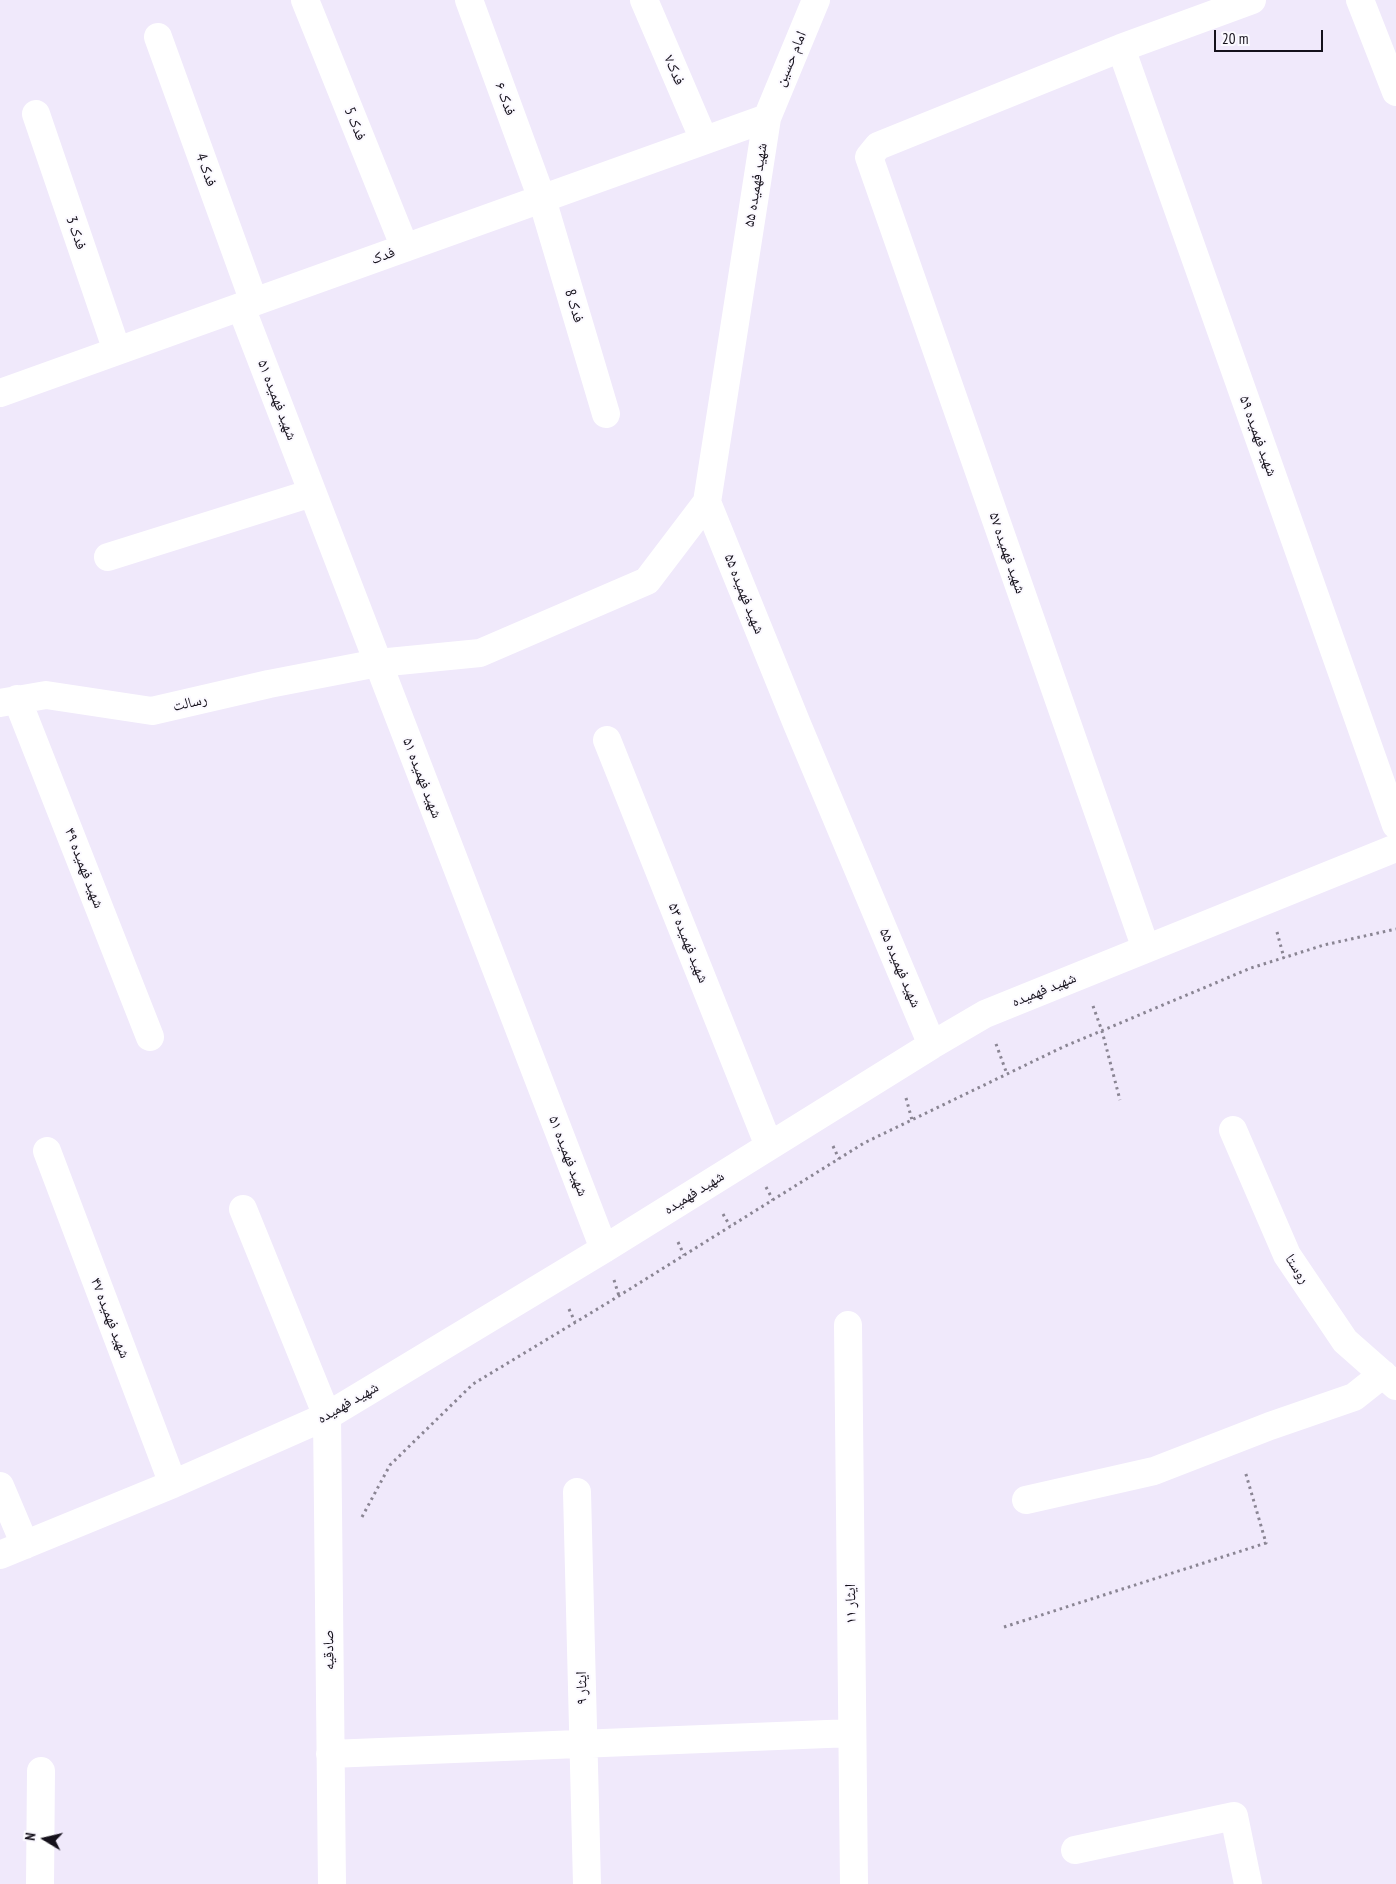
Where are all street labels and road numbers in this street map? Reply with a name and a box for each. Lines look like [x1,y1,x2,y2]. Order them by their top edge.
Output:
street label: امام حسین [771,29,811,89]
street label: فدک۷ [660,52,688,88]
street label: فدک ۶ [491,80,519,118]
street label: فدک 5 [340,105,370,143]
street label: شهید فهمیده ۵۵ [740,142,772,228]
street label: فدک 4 [192,151,220,189]
street label: فدک 3 [62,214,90,252]
street label: فدک [369,243,397,269]
street label: فدک 8 [560,287,588,325]
street label: شهید فهمیده ۵۱ [253,357,301,443]
street label: شهید فهمیده ۵۹ [1235,393,1281,479]
street label: شهید فهمیده ۵۷ [985,510,1029,596]
street label: شهید فهمیده ۵۵ [720,551,768,637]
street label: رسالت [171,690,209,716]
street label: شهید فهمیده ۵۱ [398,735,446,821]
street label: شهید فهمیده ۴۹ [60,825,108,911]
street label: شهید فهمیده ۵۳ [664,900,712,986]
street label: شهید فهمیده ۵۵ [875,925,925,1011]
street label: شهید فهمیده [1009,969,1079,1011]
street label: شهید فهمیده ۵۱ [544,1113,592,1199]
street label: شهید فهمیده [660,1167,728,1219]
street label: روستا [1281,1251,1313,1287]
street label: شهید فهمیده ۴۷ [86,1275,134,1361]
street label: شهید فهمیده [314,1378,382,1428]
street label: ایثار ۱۱ [842,1584,860,1624]
street label: صادقیه [320,1630,338,1670]
street label: ایثار ۹ [573,1671,591,1705]

